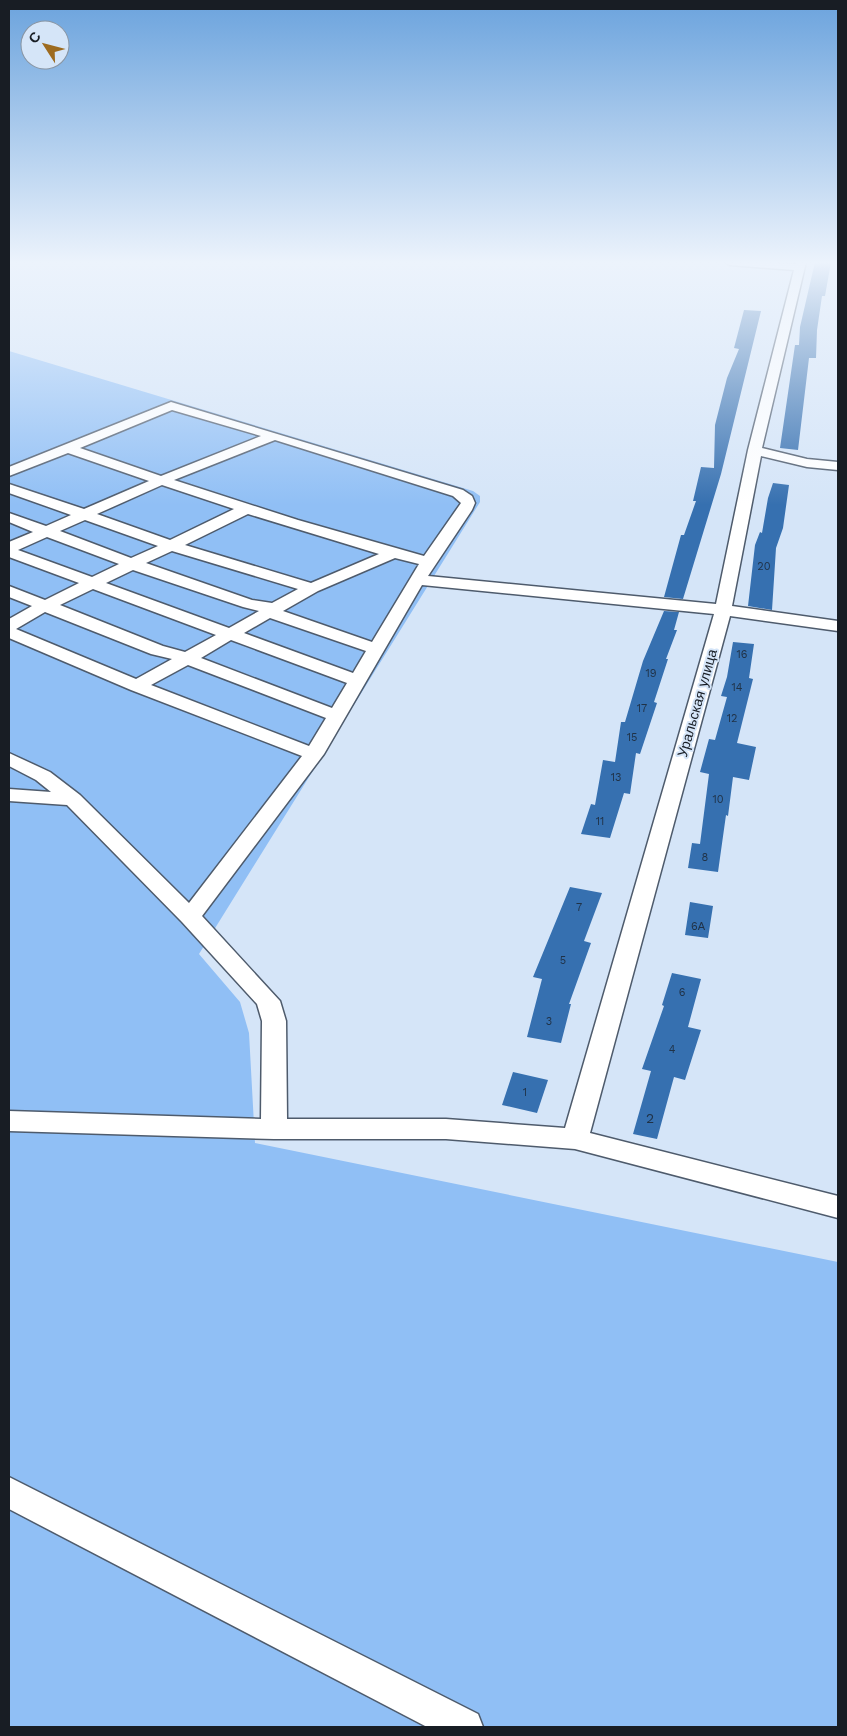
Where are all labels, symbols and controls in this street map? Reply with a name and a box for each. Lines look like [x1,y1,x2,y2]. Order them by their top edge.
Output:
north arrow [20,20,70,70]
text: С [25,29,44,46]
house number: 20 [757,560,771,573]
street label: Уральская улица [674,647,720,759]
house number: 16 [737,648,748,661]
house number: 19 [645,667,657,680]
house number: 14 [731,681,743,694]
house number: 17 [637,702,647,715]
house number: 12 [727,712,737,725]
house number: 15 [627,731,637,744]
house number: 13 [611,771,621,784]
house number: 10 [712,793,724,806]
house number: 11 [596,815,604,828]
house number: 8 [702,851,709,864]
house number: 7 [576,901,582,914]
house number: 6А [691,920,706,933]
house number: 5 [560,954,566,967]
house number: 6 [679,986,686,999]
house number: 3 [546,1015,552,1028]
house number: 4 [669,1043,676,1056]
house number: 1 [523,1086,527,1099]
house number: 2 [646,1110,654,1126]

